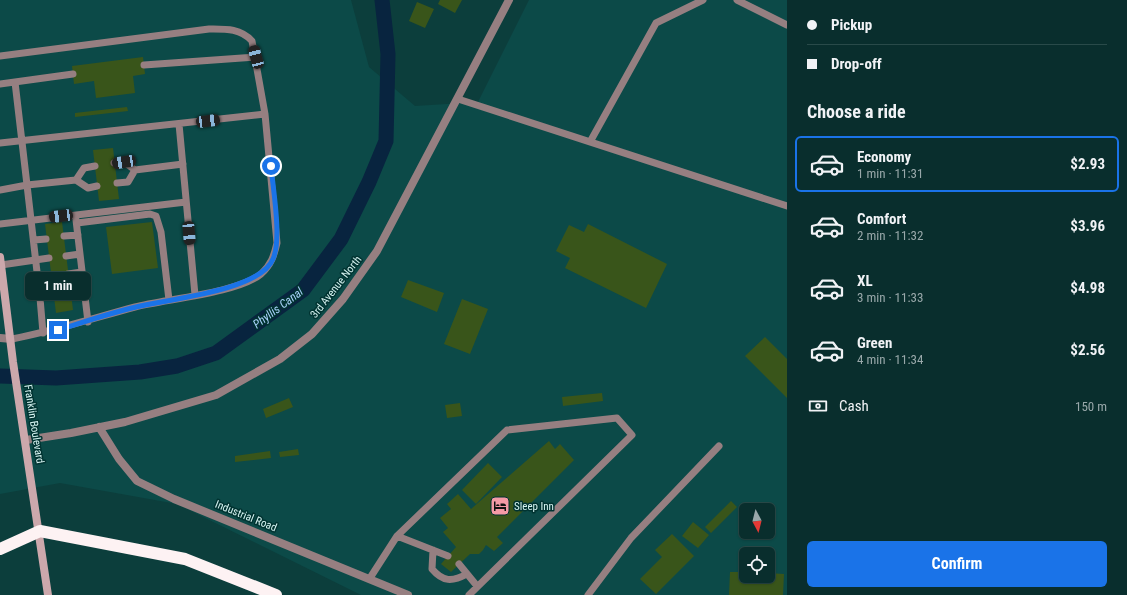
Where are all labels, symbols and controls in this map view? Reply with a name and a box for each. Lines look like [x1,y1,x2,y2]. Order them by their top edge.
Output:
text: Pickup [831,16,872,34]
car [247,44,265,70]
text: Drop-off [831,55,882,73]
text: Choose a ride [807,101,906,122]
car [195,114,221,128]
icon: car [809,146,845,182]
text: Economy [857,148,911,166]
car [111,154,137,170]
text: $2.93 [1070,155,1105,173]
route start [262,157,280,175]
text: 1 min · 11:31 [857,166,923,181]
icon: car [809,208,845,244]
car [48,209,74,223]
text: Comfort [857,210,906,228]
text: $3.96 [1070,217,1105,235]
car [182,221,196,245]
text: 2 min · 11:32 [857,228,923,243]
street label: 3rd Avenue North [308,253,364,321]
icon: car [809,270,845,306]
callout: 1 min [25,272,91,300]
text: XL [857,272,873,290]
text: 1 min [44,278,72,293]
text: $4.98 [1070,279,1105,297]
water label: Phyllis Canal [250,284,306,331]
text: 3 min · 11:33 [857,290,923,305]
route end [49,321,67,339]
icon: car [809,332,845,368]
text: Green [857,334,892,352]
text: $2.56 [1070,341,1105,359]
text: 4 min · 11:34 [857,352,923,367]
street label: Franklin Boulevard [21,384,47,464]
icon: cash [807,395,829,417]
text: Cash [839,397,869,415]
text: 150 m [1075,399,1107,414]
hotel icon: Sleep Inn [489,495,511,517]
street label: Industrial Road [213,498,279,534]
place label: Sleep Inn [514,500,554,513]
north arrow [739,503,775,539]
map controls [739,503,775,583]
button: Confirm [807,541,1107,587]
button: locate [739,547,775,583]

